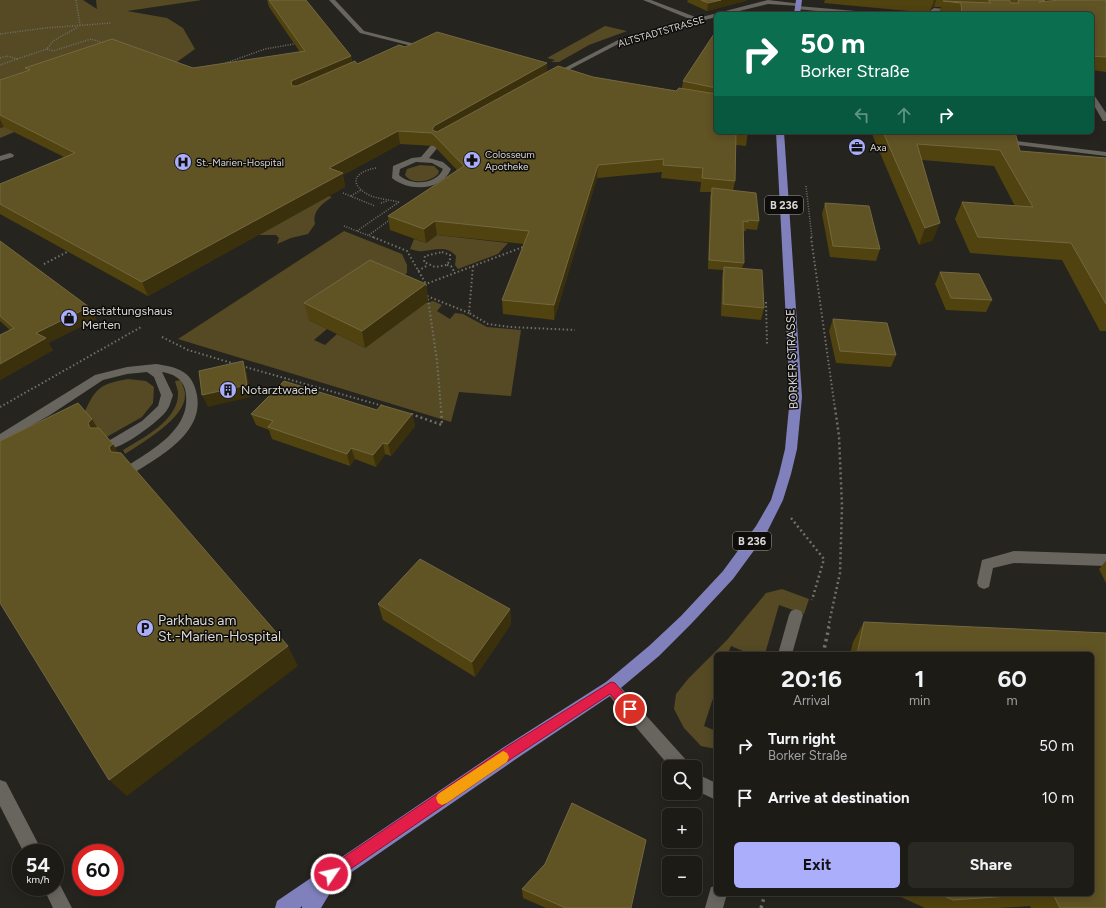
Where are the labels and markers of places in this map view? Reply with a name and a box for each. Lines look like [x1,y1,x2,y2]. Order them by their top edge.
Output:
office icon: Axa [847,137,867,157]
place label: Axa [870,141,887,154]
place label: Colosseum Apotheke [485,148,535,173]
pharmacy icon: Colosseum Apotheke [462,150,482,170]
hospital icon: St.-Marien-Hospital [173,152,193,172]
place label: St.-Marien-Hospital [196,156,284,169]
place label: Bestattungshaus Merten [82,304,173,332]
shop icon: Bestattungshaus Merten [59,308,79,328]
building icon: Notarztwache [218,380,238,400]
place label: Notarztwache [241,383,318,397]
place label: Parkhaus am St.-Marien-Hospital [158,612,281,645]
parking icon: Parkhaus am St.-Marien-Hospital [135,618,155,638]
pin [613,692,647,726]

